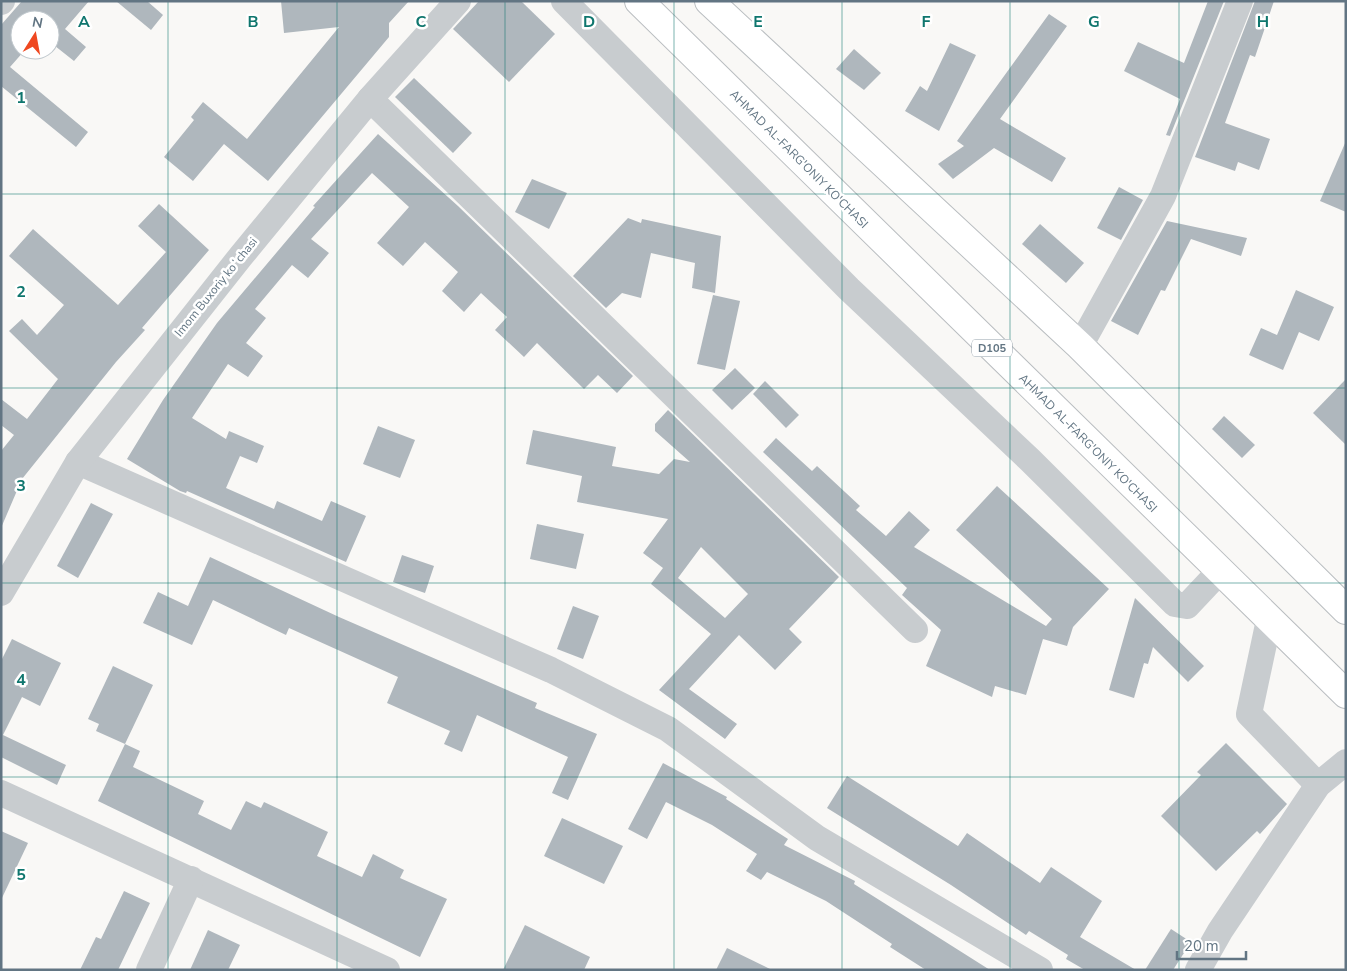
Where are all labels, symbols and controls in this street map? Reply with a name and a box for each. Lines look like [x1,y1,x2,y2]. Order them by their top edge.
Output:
north arrow [10,10,60,60]
text: A [78,11,90,33]
text: B [247,11,259,33]
text: C [416,11,427,33]
text: D [583,11,595,33]
text: E [753,11,763,33]
text: F [922,11,931,33]
text: G [1088,11,1100,33]
text: H [1257,11,1269,33]
text: N [30,12,44,33]
street label: AHMAD AL-FARG'ONIY KO'CHASI [726,86,872,232]
text: 1 [16,87,26,109]
street label: Imom Buxoriy koʻchasi [171,234,261,340]
text: 2 [16,281,26,303]
road number: D105 [972,339,1012,356]
street label: AHMAD AL-FARG'ONIY KO'CHASI [1015,370,1161,516]
text: 3 [16,475,26,497]
text: 4 [16,669,26,691]
text: 5 [16,864,26,886]
scale bar [1177,928,1246,960]
text: 20 m [1184,936,1219,956]

